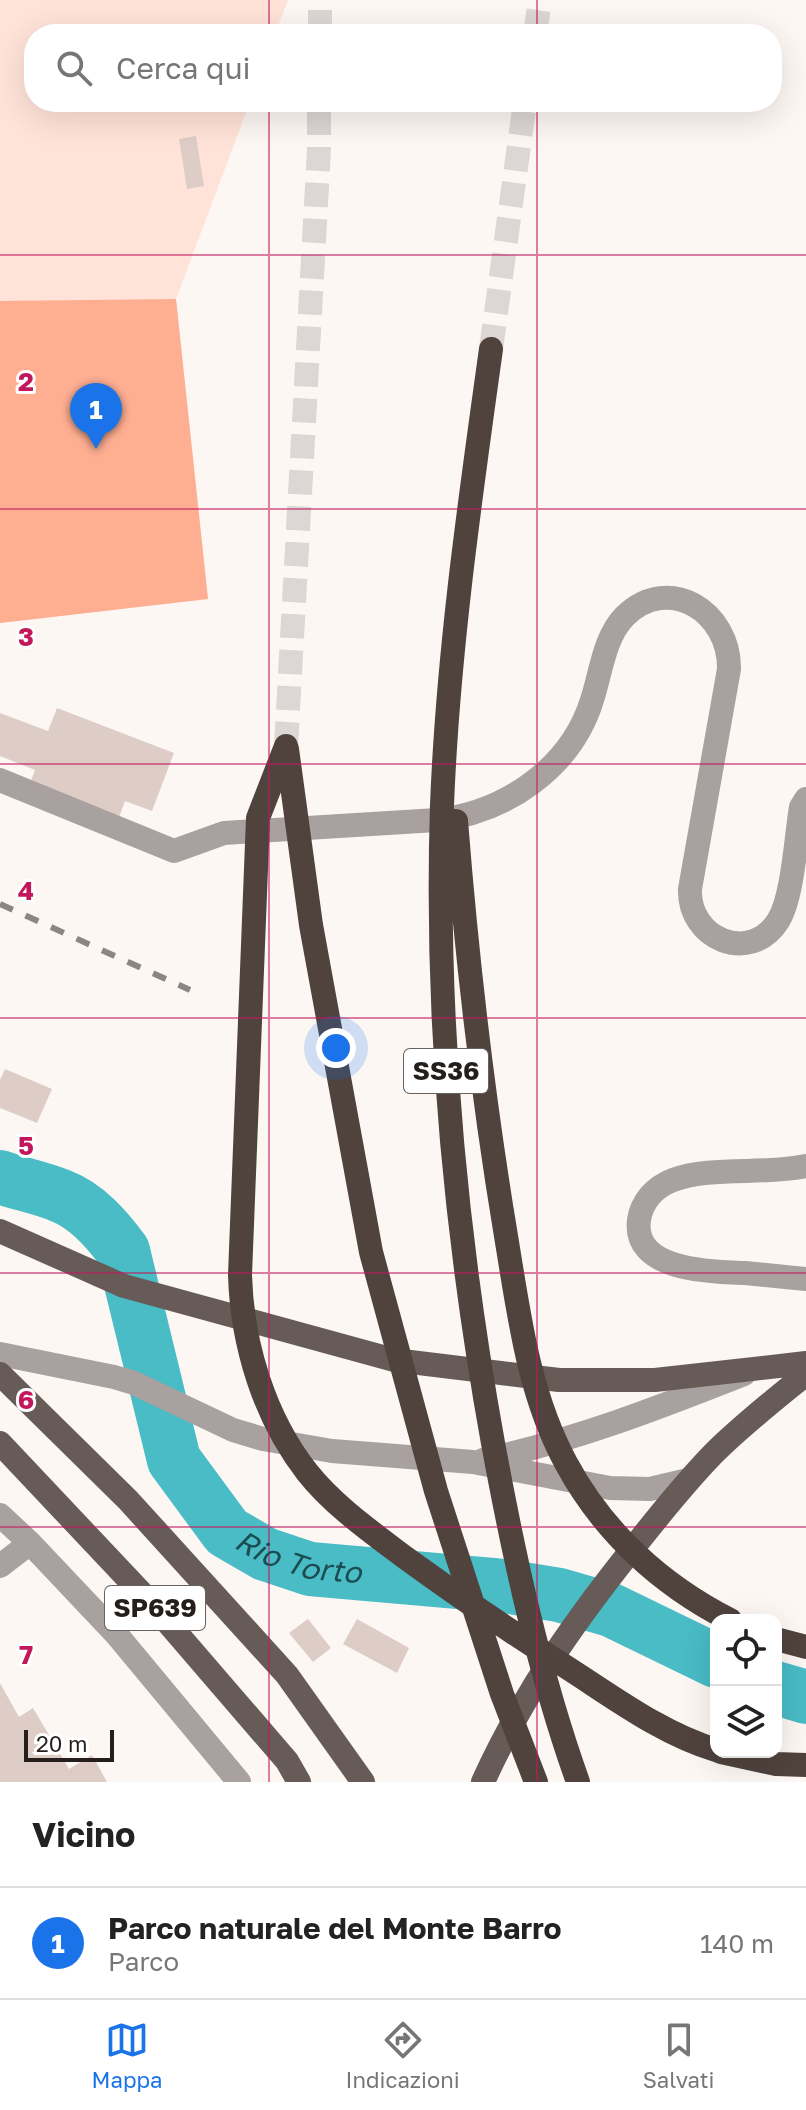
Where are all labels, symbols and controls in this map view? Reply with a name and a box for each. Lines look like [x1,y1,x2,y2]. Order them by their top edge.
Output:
search box [24,24,782,112]
icon: search [52,46,96,90]
text: Cerca qui [116,50,251,86]
text: 2 [18,366,34,397]
pin: 1 [70,383,122,449]
text: 3 [18,621,34,652]
text: 4 [18,875,34,906]
your location [316,1028,356,1068]
road number: SS36 [404,1049,488,1093]
text: 5 [18,1130,34,1161]
text: 6 [18,1384,34,1415]
water label: Rio Torto [229,1522,365,1591]
road number: SP639 [105,1586,205,1630]
map controls [710,1614,782,1758]
button: locate [710,1614,782,1686]
text: 7 [19,1639,33,1670]
button: layers [710,1686,782,1758]
scale bar [24,1726,114,1762]
text: 20 m [36,1730,87,1757]
text: Vicino [32,1814,135,1854]
text: Parco naturale del Monte Barro [108,1910,561,1946]
text: 1 [51,1928,65,1959]
text: 140 m [700,1928,774,1959]
text: Parco [108,1946,179,1977]
tab: Mappa [92,2018,162,2093]
tab: Indicazioni [346,2018,460,2093]
tab: Salvati [643,2018,714,2093]

